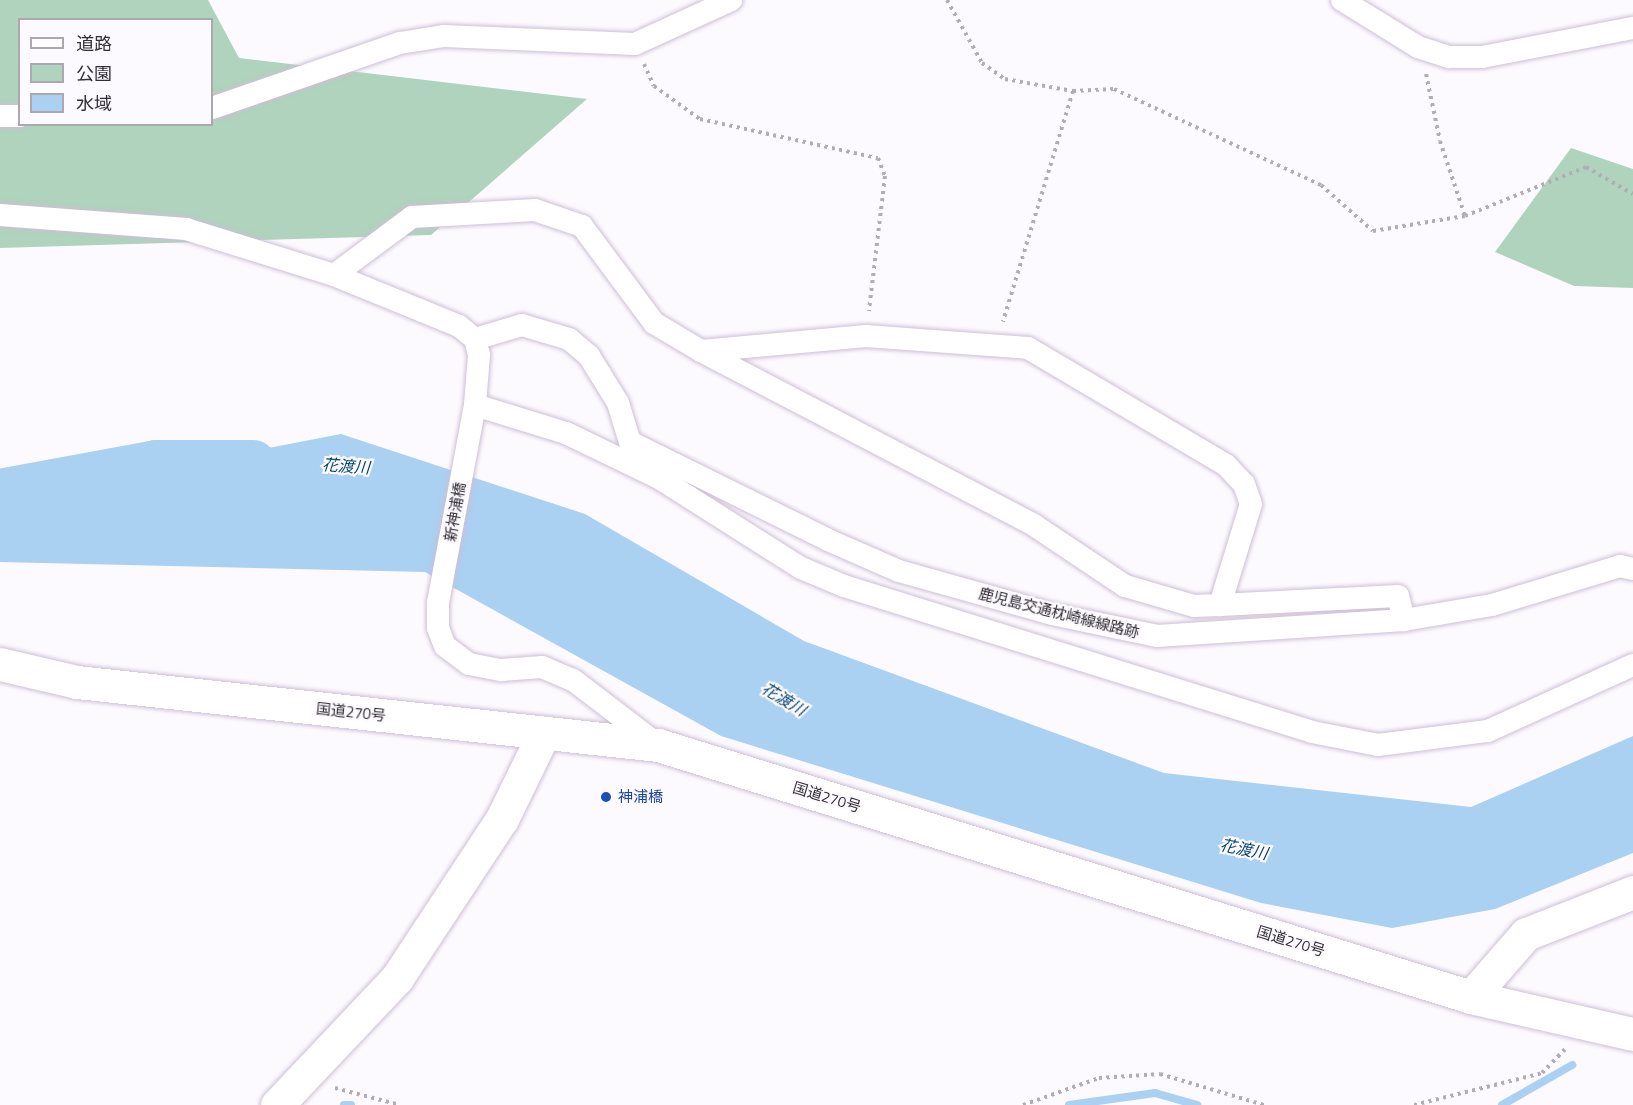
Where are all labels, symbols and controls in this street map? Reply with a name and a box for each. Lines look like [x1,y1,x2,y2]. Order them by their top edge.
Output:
legend [18,18,213,126]
text: 道路 [76,30,112,57]
text: 公園 [76,60,112,87]
text: 水域 [76,90,112,117]
water label: 花渡川 [321,455,371,477]
street label: 新神浦橋 [441,481,469,543]
street label: 鹿児島交通枕崎線線路跡 [977,584,1141,642]
water label: 花渡川 [758,678,810,720]
street label: 国道270号 [315,699,387,725]
street label: 国道270号 [791,778,863,816]
place label: 神浦橋 [618,788,663,806]
marker: 神浦橋 [599,790,613,804]
water label: 花渡川 [1219,835,1269,863]
street label: 国道270号 [1255,922,1327,960]

